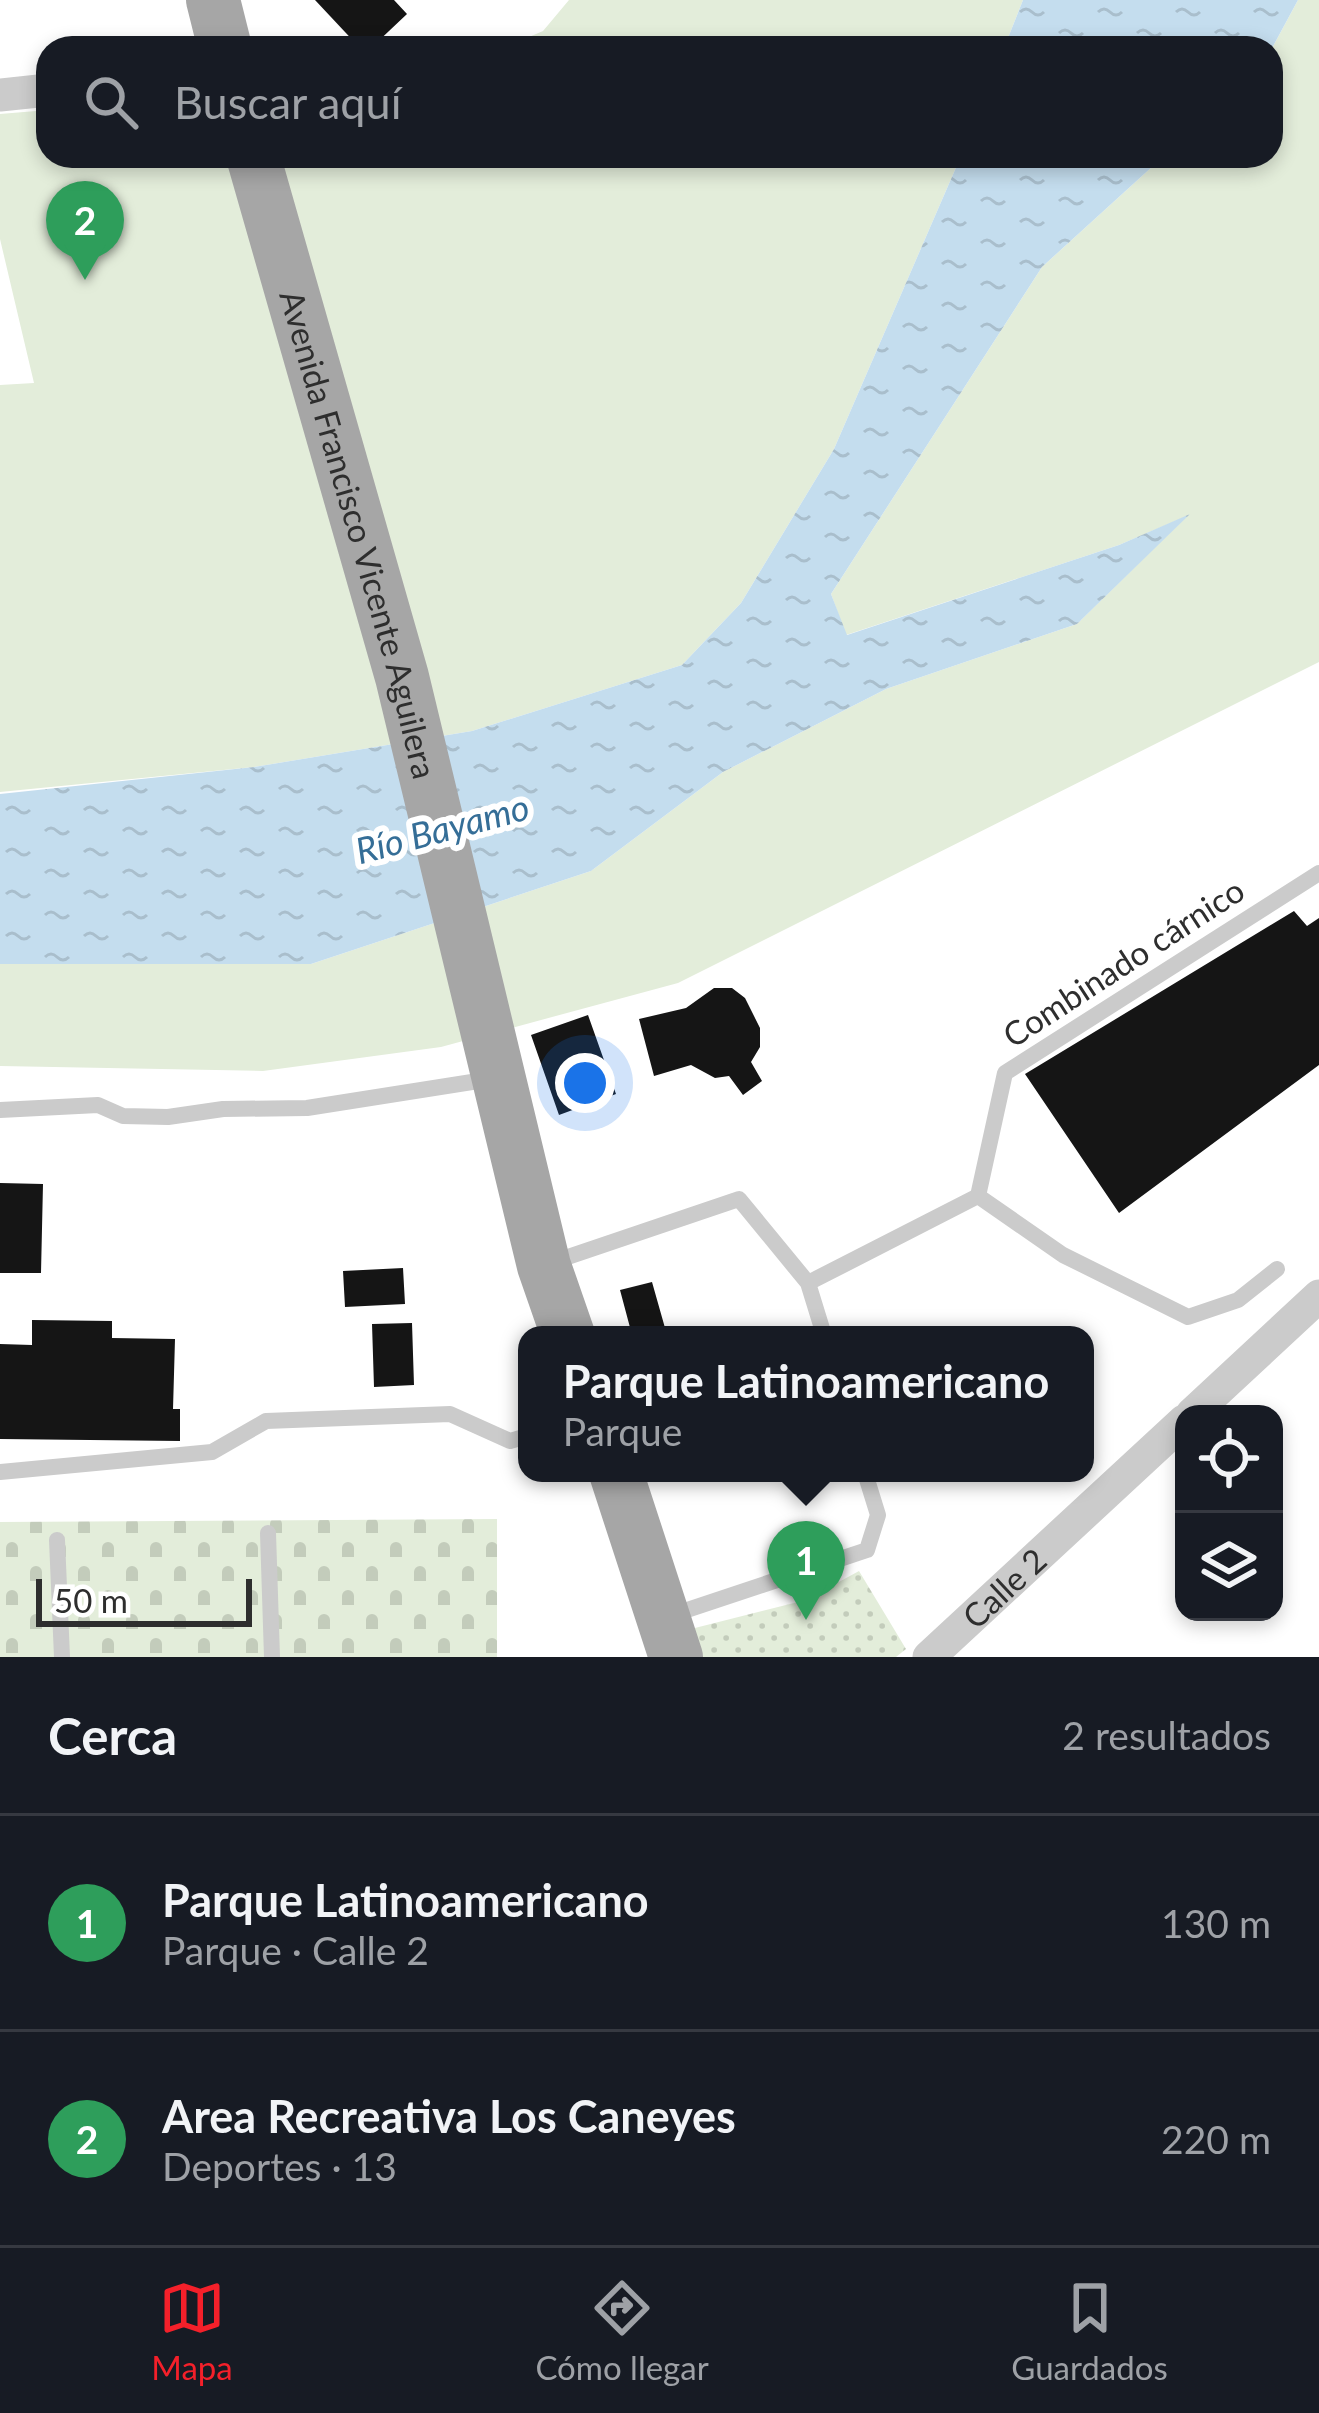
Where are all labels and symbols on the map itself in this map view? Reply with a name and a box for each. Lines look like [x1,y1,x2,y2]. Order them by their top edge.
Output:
pin: 2 [46,181,124,280]
street label: Avenida Francisco Vicente Aguilera [272,286,446,782]
water label: Río Bayamo [350,784,534,872]
street label: Combinado cárnico [995,869,1251,1055]
your location [555,1053,615,1113]
pin: 1 [767,1521,845,1620]
street label: Calle 2 [954,1539,1054,1636]
scale bar [36,1573,252,1626]

